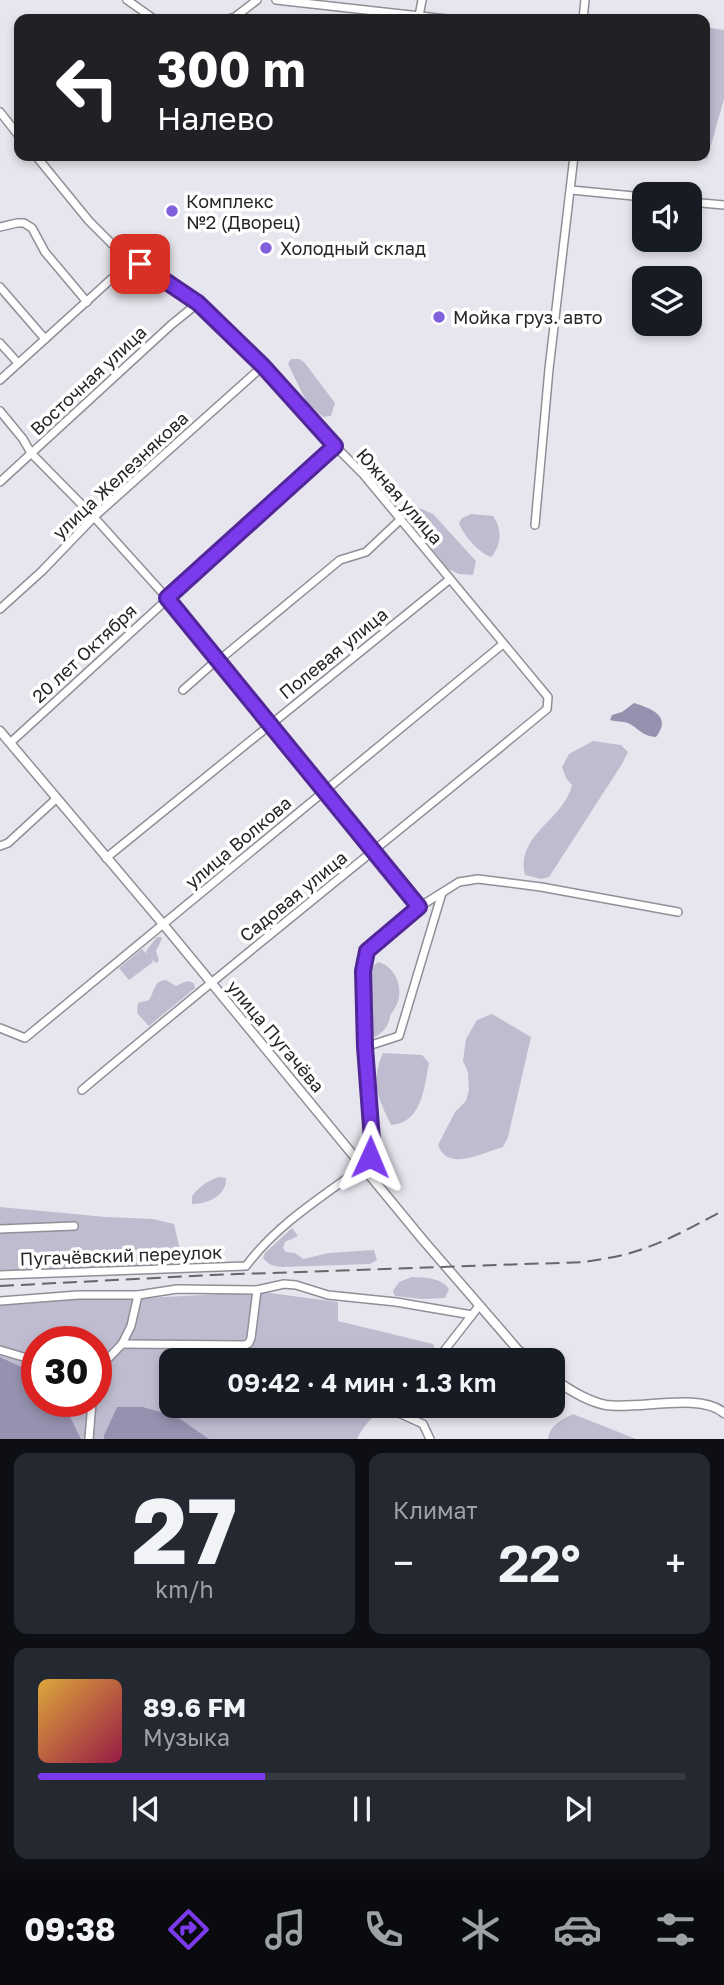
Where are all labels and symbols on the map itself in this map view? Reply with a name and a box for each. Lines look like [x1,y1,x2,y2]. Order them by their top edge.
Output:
place label: Комплекс №2 (Дворец) [186,190,301,233]
marker: Комплекс №2 (Дворец) [164,203,180,219]
pin [110,234,170,294]
place label: Холодный склад [280,237,426,259]
marker: Холодный склад [258,240,274,256]
place label: Мойка груз. авто [453,306,603,328]
marker: Мойка груз. авто [431,309,447,325]
street label: Восточная улица [25,321,151,439]
street label: улица Железнякова [48,407,192,543]
street label: Южная улица [352,444,448,548]
street label: 20 лет Октября [27,599,141,707]
street label: Полевая улица [274,603,392,703]
street label: улица Волкова [181,791,295,893]
street label: Садовая улица [235,846,351,946]
street label: улица Пугачёва [223,975,329,1097]
position arrow [333,1120,407,1194]
street label: Пугачёвский переулок [19,1240,223,1270]
speed limit sign: 30 [21,1326,112,1417]

